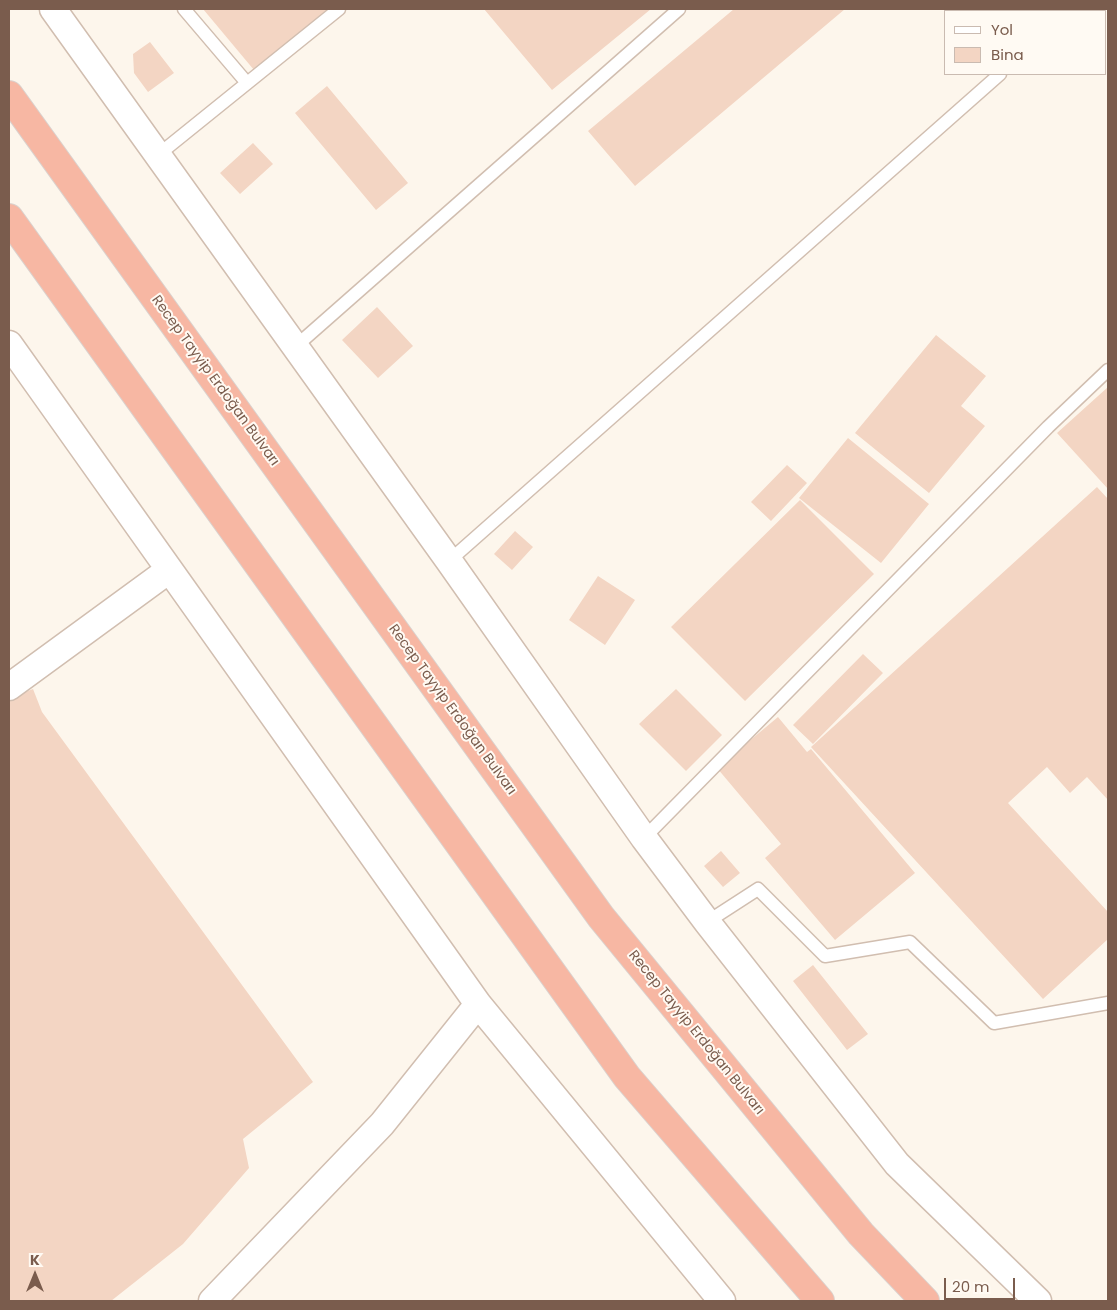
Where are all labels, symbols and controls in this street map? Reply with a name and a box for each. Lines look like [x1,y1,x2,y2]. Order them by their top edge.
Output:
legend [944,10,1107,75]
text: Yol [991,19,1013,40]
text: Bina [991,44,1024,65]
street label: Recep Tayyip Erdoğan Bulvarı [148,293,282,469]
street label: Recep Tayyip Erdoğan Bulvarı [385,622,519,798]
street label: Recep Tayyip Erdoğan Bulvarı [625,947,767,1119]
north arrow [10,1250,60,1300]
text: K [30,1250,40,1270]
scale bar [947,1268,1018,1300]
text: 20 m [952,1276,990,1297]

